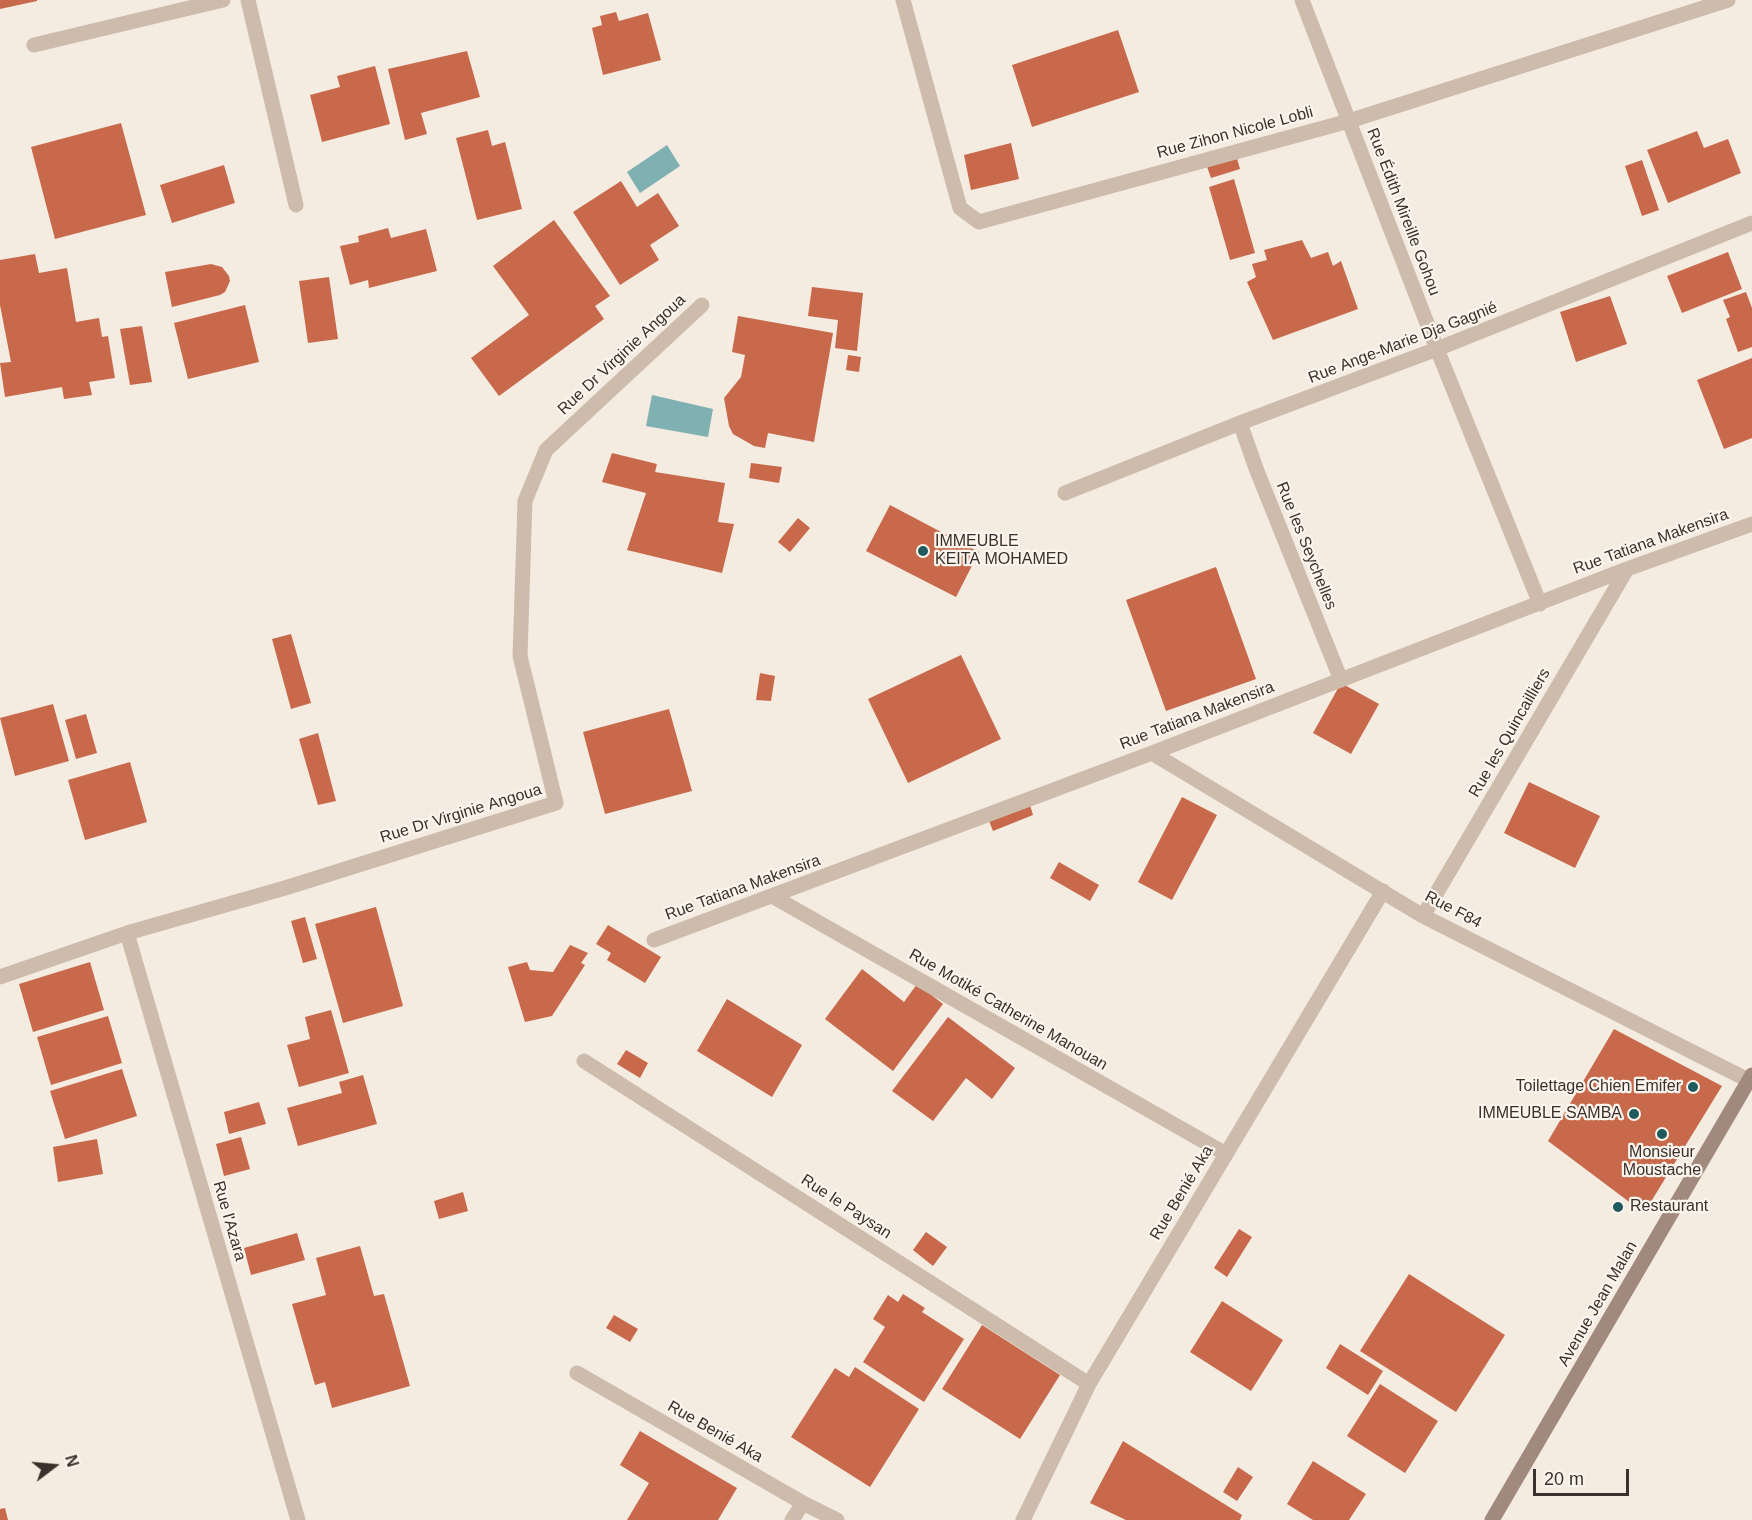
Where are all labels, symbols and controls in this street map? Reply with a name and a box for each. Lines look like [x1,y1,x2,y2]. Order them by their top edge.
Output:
street label: Rue Zihon Nicole Lobli [1155,103,1315,163]
street label: Rue Édith Mireille Gohou [1362,126,1444,298]
street label: Rue Dr Virginie Angoua [554,291,690,419]
street label: Rue Ange-Marie Dja Gagnié [1306,298,1500,388]
street label: Rue les Seychelles [1272,479,1340,613]
street label: Rue Tatiana Makensira [1571,505,1731,579]
place label: IMMEUBLE KEITA MOHAMED [935,532,1068,570]
marker: IMMEUBLE KEITA MOHAMED [916,544,930,558]
street label: Rue les Quincailliers [1465,665,1555,801]
street label: Rue Tatiana Makensira [1117,678,1277,754]
street label: Rue Dr Virginie Angoua [378,780,544,848]
street label: Rue Tatiana Makensira [663,851,823,925]
street label: Rue F84 [1421,887,1485,933]
street label: Rue Motiké Catherine Manouan [905,945,1111,1075]
place label: Toilettage Chien Emifer [1516,1077,1681,1097]
marker: Toilettage Chien Emifer [1686,1080,1700,1094]
place label: IMMEUBLE SAMBA [1478,1104,1622,1124]
marker: IMMEUBLE SAMBA [1627,1107,1641,1121]
marker: Monsieur Moustache [1655,1127,1669,1141]
street label: Rue Benié Aka [1146,1142,1218,1244]
place label: Monsieur Moustache [1623,1143,1701,1181]
street label: Rue le Paysan [797,1171,895,1243]
street label: Rue l'Azara [208,1179,250,1263]
place label: Restaurant [1630,1197,1708,1217]
marker: Restaurant [1611,1200,1625,1214]
street label: Avenue Jean Malan [1554,1238,1642,1370]
street label: Rue Benié Aka [664,1397,766,1467]
north arrow [24,1436,84,1496]
text: N [62,1453,82,1469]
scale bar [1536,1457,1632,1495]
text: 20 m [1544,1469,1584,1489]

